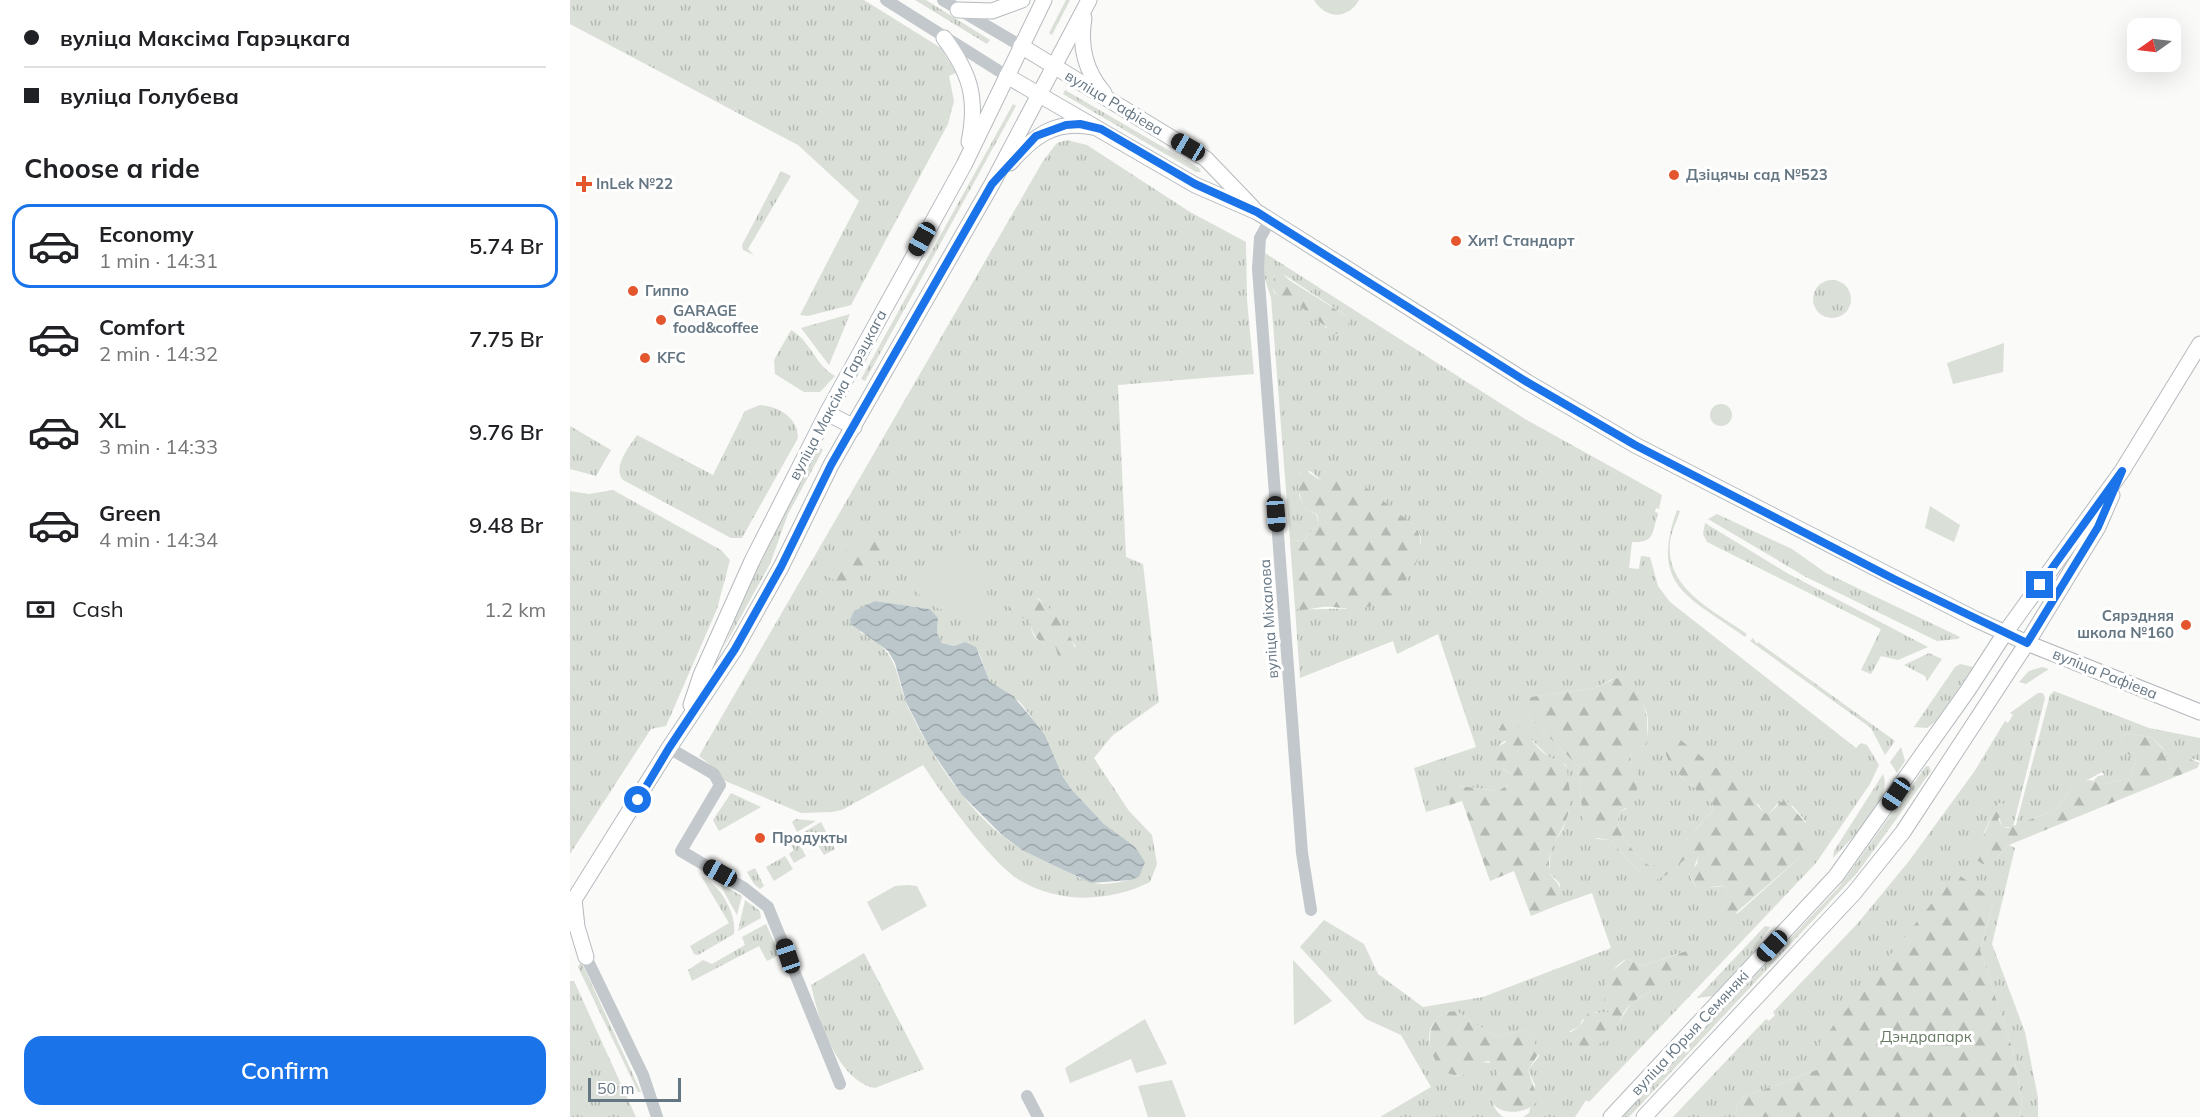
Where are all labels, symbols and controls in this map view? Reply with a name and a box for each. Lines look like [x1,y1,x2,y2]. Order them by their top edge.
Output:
north arrow [2127,18,2181,72]
map controls [2127,18,2181,72]
text: вуліца Максіма Гарэцкага [60,24,351,52]
street label: вуліца Рафіева [1062,66,1167,139]
text: вуліца Голубева [60,82,239,110]
car [1168,130,1208,164]
text: Choose a ride [24,151,200,185]
place label: Дзіцячы сад №523 [1686,165,1828,184]
marker: Дзіцячы сад №523 [1667,168,1681,182]
place label: InLek №22 [596,174,673,193]
marker: InLek №22 [577,177,591,191]
icon: car [27,219,81,273]
car [905,219,939,259]
text: Economy [99,220,194,248]
place label: Хит! Стандарт [1467,231,1575,250]
text: 5.74 Br [469,232,543,260]
marker: Хит! Стандарт [1449,234,1463,248]
text: 1 min · 14:31 [99,248,218,273]
place label: Гиппо [645,281,689,300]
marker: Гиппо [626,284,640,298]
place label: GARAGE food&coffee [673,301,759,337]
street label: вуліца Максіма Гарэцкага [785,306,891,483]
icon: car [27,312,81,366]
text: Comfort [99,313,185,341]
marker: GARAGE food&coffee [654,313,668,327]
text: 7.75 Br [469,325,543,353]
text: 2 min · 14:32 [99,341,218,366]
place label: KFC [657,348,686,367]
marker: KFC [638,351,652,365]
icon: car [27,405,81,459]
text: XL [99,406,126,434]
text: 9.76 Br [469,418,543,446]
text: 3 min · 14:33 [99,434,218,459]
car [1266,495,1286,533]
icon: car [27,498,81,552]
text: Green [99,499,161,527]
text: 9.48 Br [469,511,543,539]
text: 4 min · 14:34 [99,527,218,552]
street label: вуліца Міхалова [1255,559,1282,679]
route end [2026,571,2053,598]
icon: cash [24,593,57,626]
text: Cash [72,595,124,623]
text: 1.2 km [484,597,546,622]
place label: Сярэдняя школа №160 [2077,606,2174,642]
marker: Сярэдняя школа №160 [2179,618,2193,632]
street label: вуліца Рафіева [2050,644,2160,703]
car [1878,774,1914,814]
route start [624,786,651,813]
place label: Продукты [772,828,848,847]
marker: Продукты [753,831,767,845]
car [700,856,740,890]
car [1753,927,1791,965]
car [774,936,802,976]
street label: вуліца Юрыя Семянякі [1627,966,1753,1099]
park label: Дэндрапарк [1880,1027,1973,1046]
button: Confirm [24,1036,546,1105]
scale bar [588,1075,681,1102]
text: 50 m [597,1078,634,1098]

